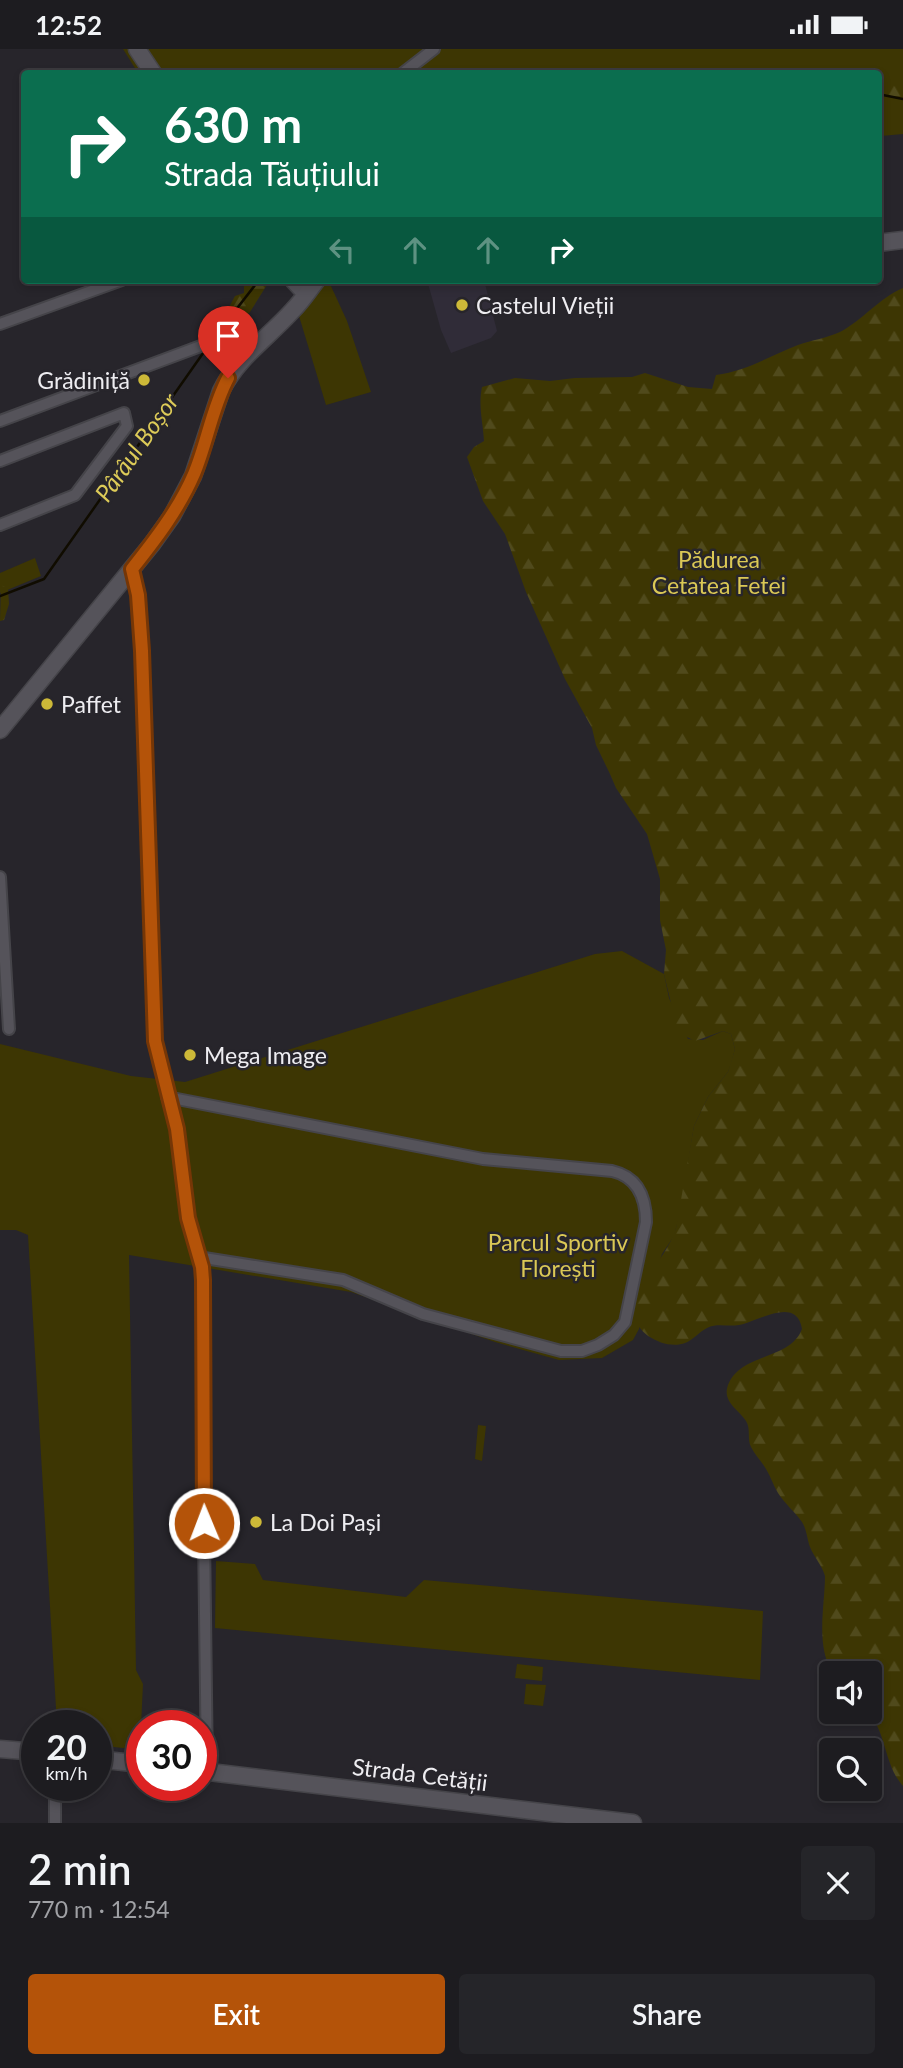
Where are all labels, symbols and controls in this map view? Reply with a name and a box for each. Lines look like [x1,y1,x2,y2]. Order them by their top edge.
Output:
text: 12:52 [35,9,102,41]
text: 630 m [164,95,302,153]
icon: right [49,98,140,189]
text: Strada Tăuțiului [164,154,380,193]
icon: left [323,231,361,269]
icon: ahead [396,231,434,269]
icon: ahead [469,231,507,269]
icon: right [542,231,580,269]
place label: Castelul Vieții [476,291,614,319]
marker: Castelul Vieții [454,297,470,313]
pin [198,306,258,378]
icon: arrive [209,317,247,355]
place label: Grădiniță [37,366,130,394]
marker: Grădiniță [136,372,152,388]
water label: Pârâul Boșor [88,387,184,507]
park label: Pădurea Cetatea Fetei [652,545,786,599]
place label: Paffet [61,690,122,718]
marker: Paffet [39,696,55,712]
place label: Mega Image [204,1041,327,1069]
marker: Mega Image [182,1047,198,1063]
park label: Parcul Sportiv Florești [488,1228,628,1282]
position arrow [167,1486,241,1560]
place label: La Doi Pași [270,1508,381,1536]
marker: La Doi Pași [248,1514,264,1530]
map controls [819,1661,882,1801]
button: sound [819,1661,882,1724]
speed limit sign: 30 [126,1710,217,1801]
text: 20 [46,1725,87,1767]
button: search [819,1738,882,1801]
street label: Strada Cetății [351,1752,489,1796]
text: km/h [45,1762,88,1784]
text: 2 min [28,1844,132,1894]
button: close [801,1846,875,1920]
text: 770 m · 12:54 [28,1895,170,1923]
button: Exit [28,1974,445,2054]
button: Share [459,1974,875,2054]

